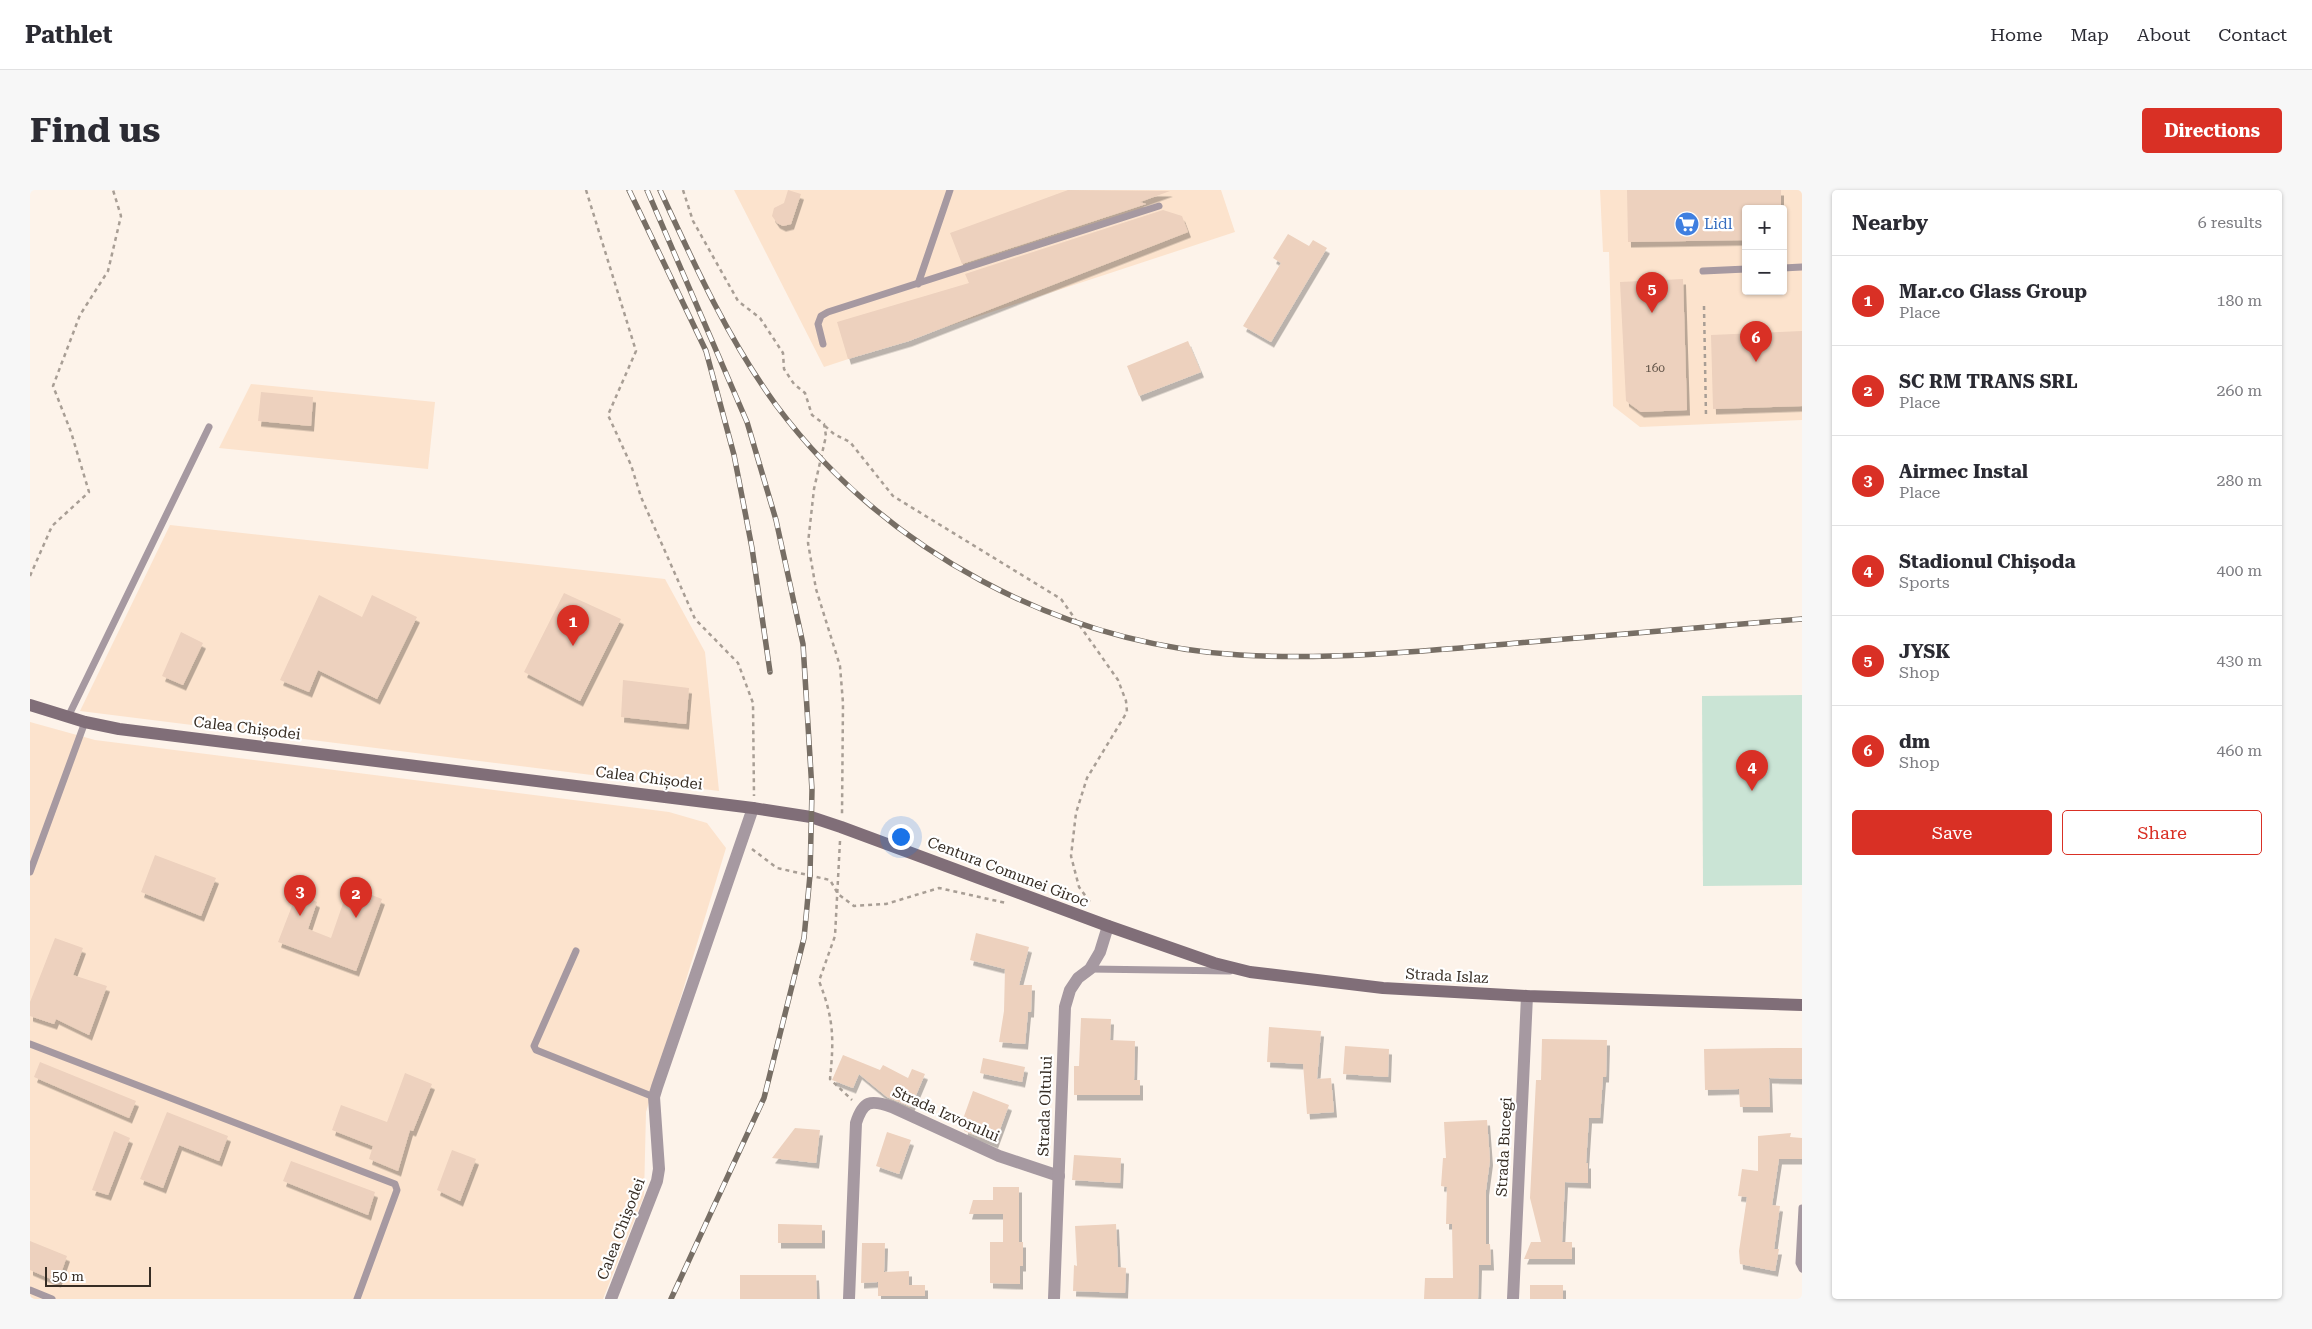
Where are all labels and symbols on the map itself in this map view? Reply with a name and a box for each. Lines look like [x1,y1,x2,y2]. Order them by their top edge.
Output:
supermarket icon: Lidl [1674,211,1700,237]
place label: Lidl [1704,215,1733,233]
pin: 5 [1636,272,1668,313]
pin: 6 [1740,321,1772,362]
house number: 160 [1645,361,1665,375]
pin: 1 [557,605,589,646]
street label: Calea Chișodei [192,712,302,745]
pin: 4 [1736,750,1768,791]
street label: Calea Chișodei [594,762,704,795]
your location [888,824,914,850]
street label: Centura Comunei Giroc [925,833,1091,911]
pin: 3 [284,875,316,916]
pin: 2 [340,877,372,918]
street label: Strada Islaz [1405,965,1489,987]
street label: Strada Oltului [1034,1055,1056,1157]
street label: Strada Izvorului [890,1082,1002,1146]
street label: Strada Bucegi [1492,1097,1516,1197]
street label: Calea Chișodei [593,1175,650,1283]
scale bar [45,1264,151,1287]

